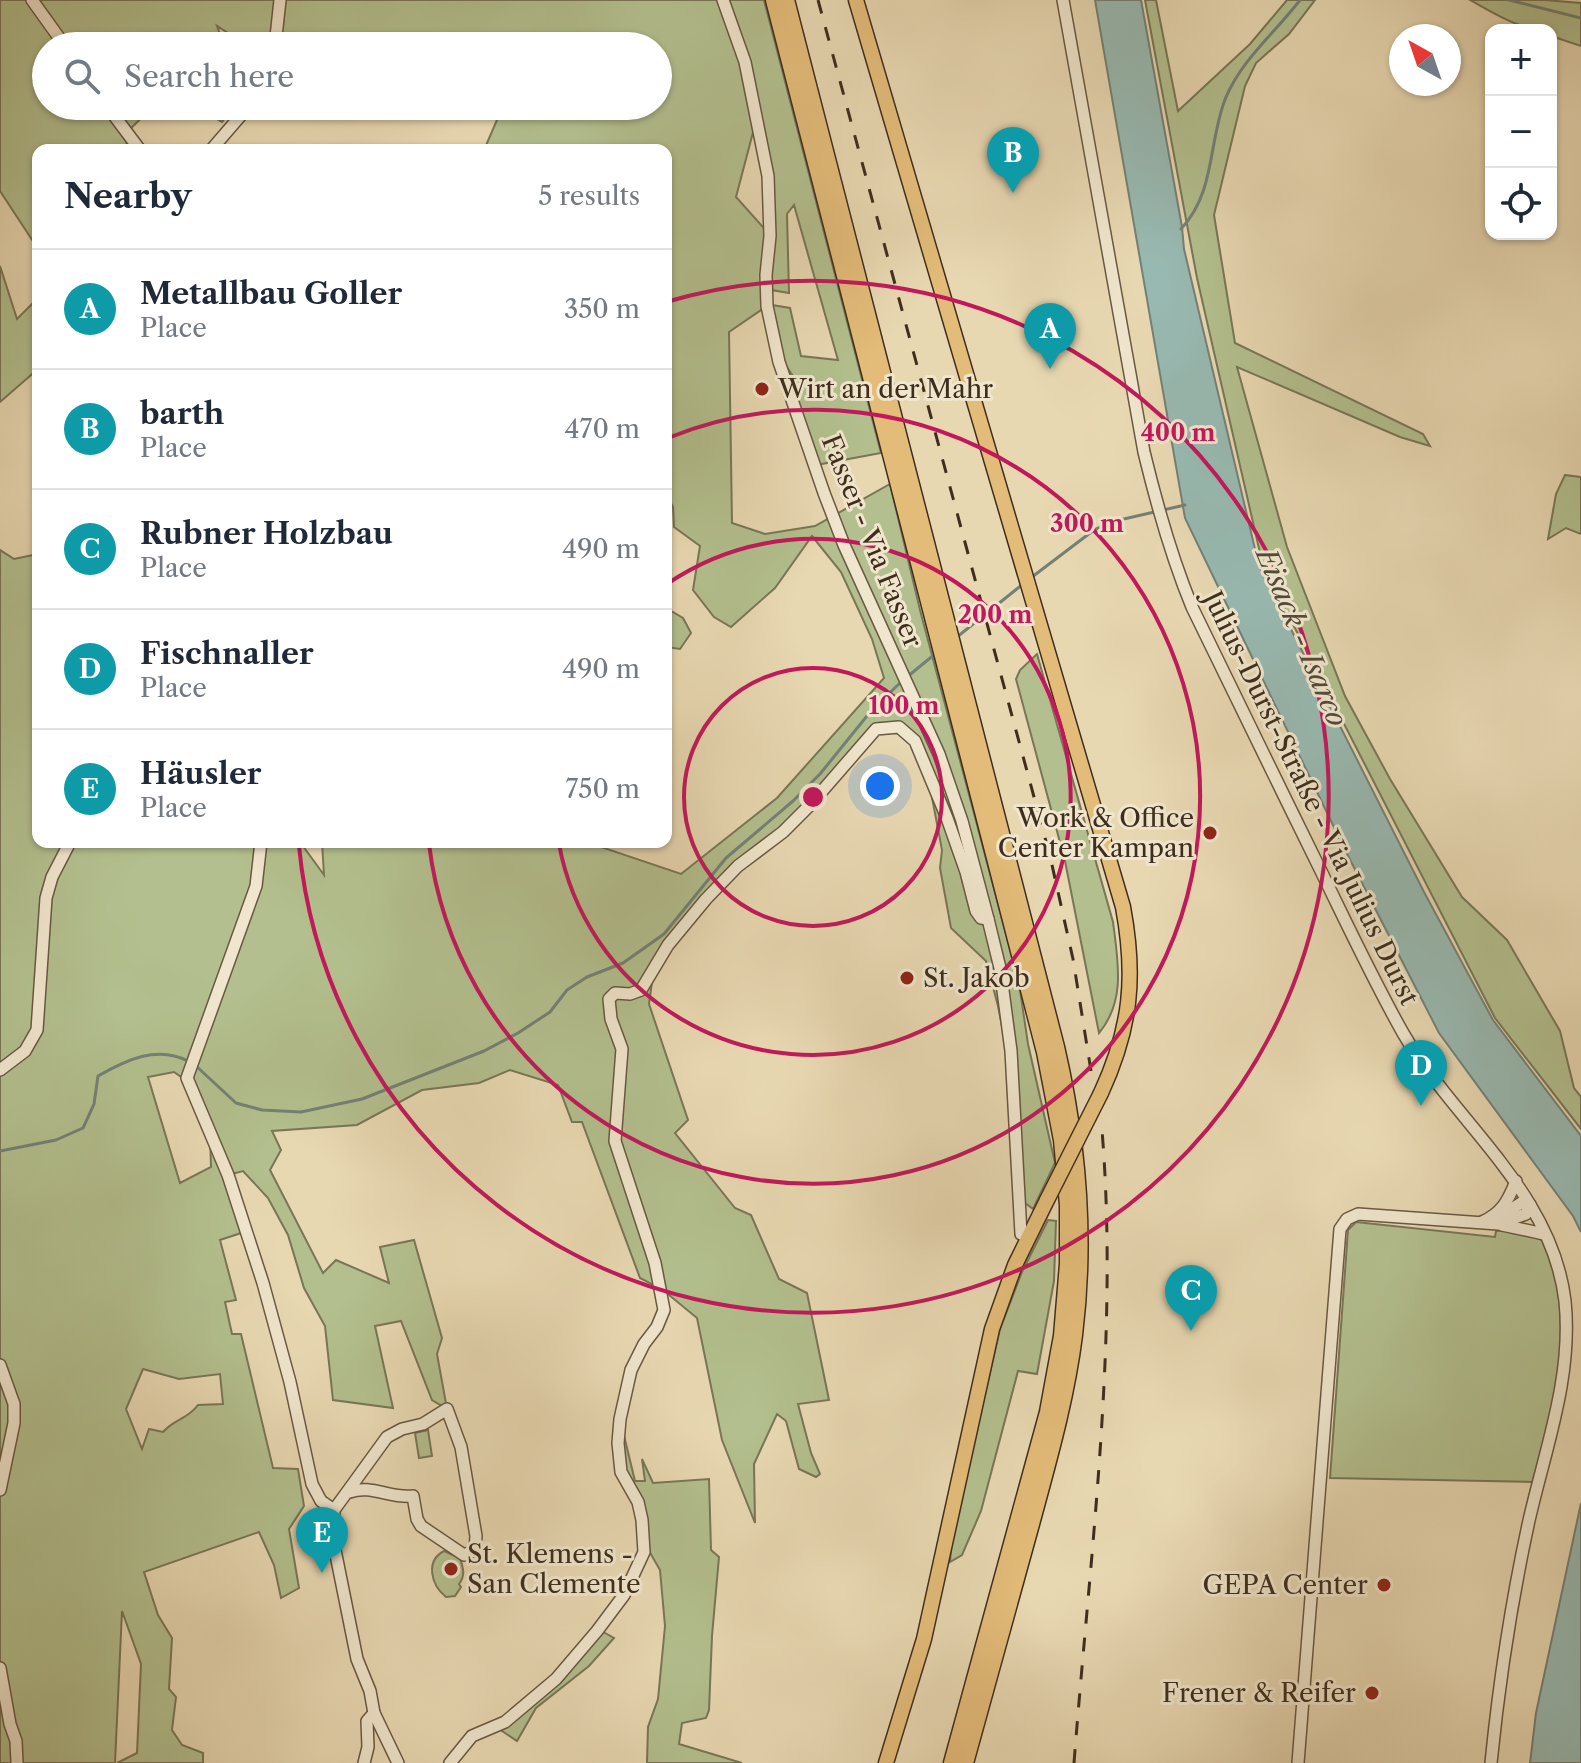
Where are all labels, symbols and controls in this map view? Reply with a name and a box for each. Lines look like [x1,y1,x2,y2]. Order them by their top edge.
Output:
north arrow [1389,24,1461,96]
map controls [1485,24,1557,240]
button: + [1485,24,1557,96]
search box [32,32,672,120]
icon: search [60,54,104,98]
text: Search here [124,58,294,95]
button: − [1485,96,1557,168]
pin: B [987,127,1039,193]
button: locate [1485,168,1557,240]
text: Nearby [64,175,192,217]
text: 5 results [538,180,640,212]
text: Metallbau Goller [140,275,402,312]
text: A [80,293,100,325]
text: 350 m [564,293,640,325]
pin: A [1024,303,1076,369]
text: Place [140,312,207,344]
place label: Wirt an der Mahr [777,373,993,405]
marker: Wirt an der Mahr [753,380,771,398]
text: barth [140,395,224,432]
text: B [80,413,100,445]
text: 470 m [565,413,640,445]
text: 400 m [1141,418,1215,447]
street label: Fasser - Via Fasser [815,430,929,652]
text: Place [140,432,207,464]
text: 300 m [1050,509,1124,538]
text: Rubner Holzbau [140,515,393,552]
text: C [80,533,100,565]
text: 490 m [562,533,640,565]
water label: Eisack - Isarco [1248,541,1355,731]
text: Place [140,552,207,584]
street label: Julius-Durst-Straße - Via Julius Durst [1195,582,1426,1011]
text: 200 m [958,600,1032,629]
text: Fischnaller [140,635,314,672]
text: D [79,653,101,685]
text: 490 m [562,653,640,685]
text: Place [140,672,207,704]
text: 100 m [868,691,940,720]
text: Häusler [140,755,262,792]
your location [860,766,900,806]
text: E [81,773,99,805]
text: 750 m [565,773,640,805]
centre of rings [799,783,827,811]
text: Place [140,792,207,824]
place label: Work & Office Center Kampan [998,802,1194,864]
marker: Work & Office Center Kampan [1201,824,1219,842]
place label: St. Jakob [923,962,1030,994]
marker: St. Jakob [898,969,916,987]
pin: D [1395,1040,1447,1106]
pin: C [1165,1265,1217,1331]
pin: E [296,1507,348,1573]
place label: St. Klemens - San Clemente [467,1538,641,1600]
marker: St. Klemens - San Clemente [442,1560,460,1578]
place label: GEPA Center [1203,1569,1368,1601]
marker: GEPA Center [1375,1576,1393,1594]
place label: Frener & Reifer [1162,1677,1356,1709]
marker: Frener & Reifer [1363,1684,1381,1702]

